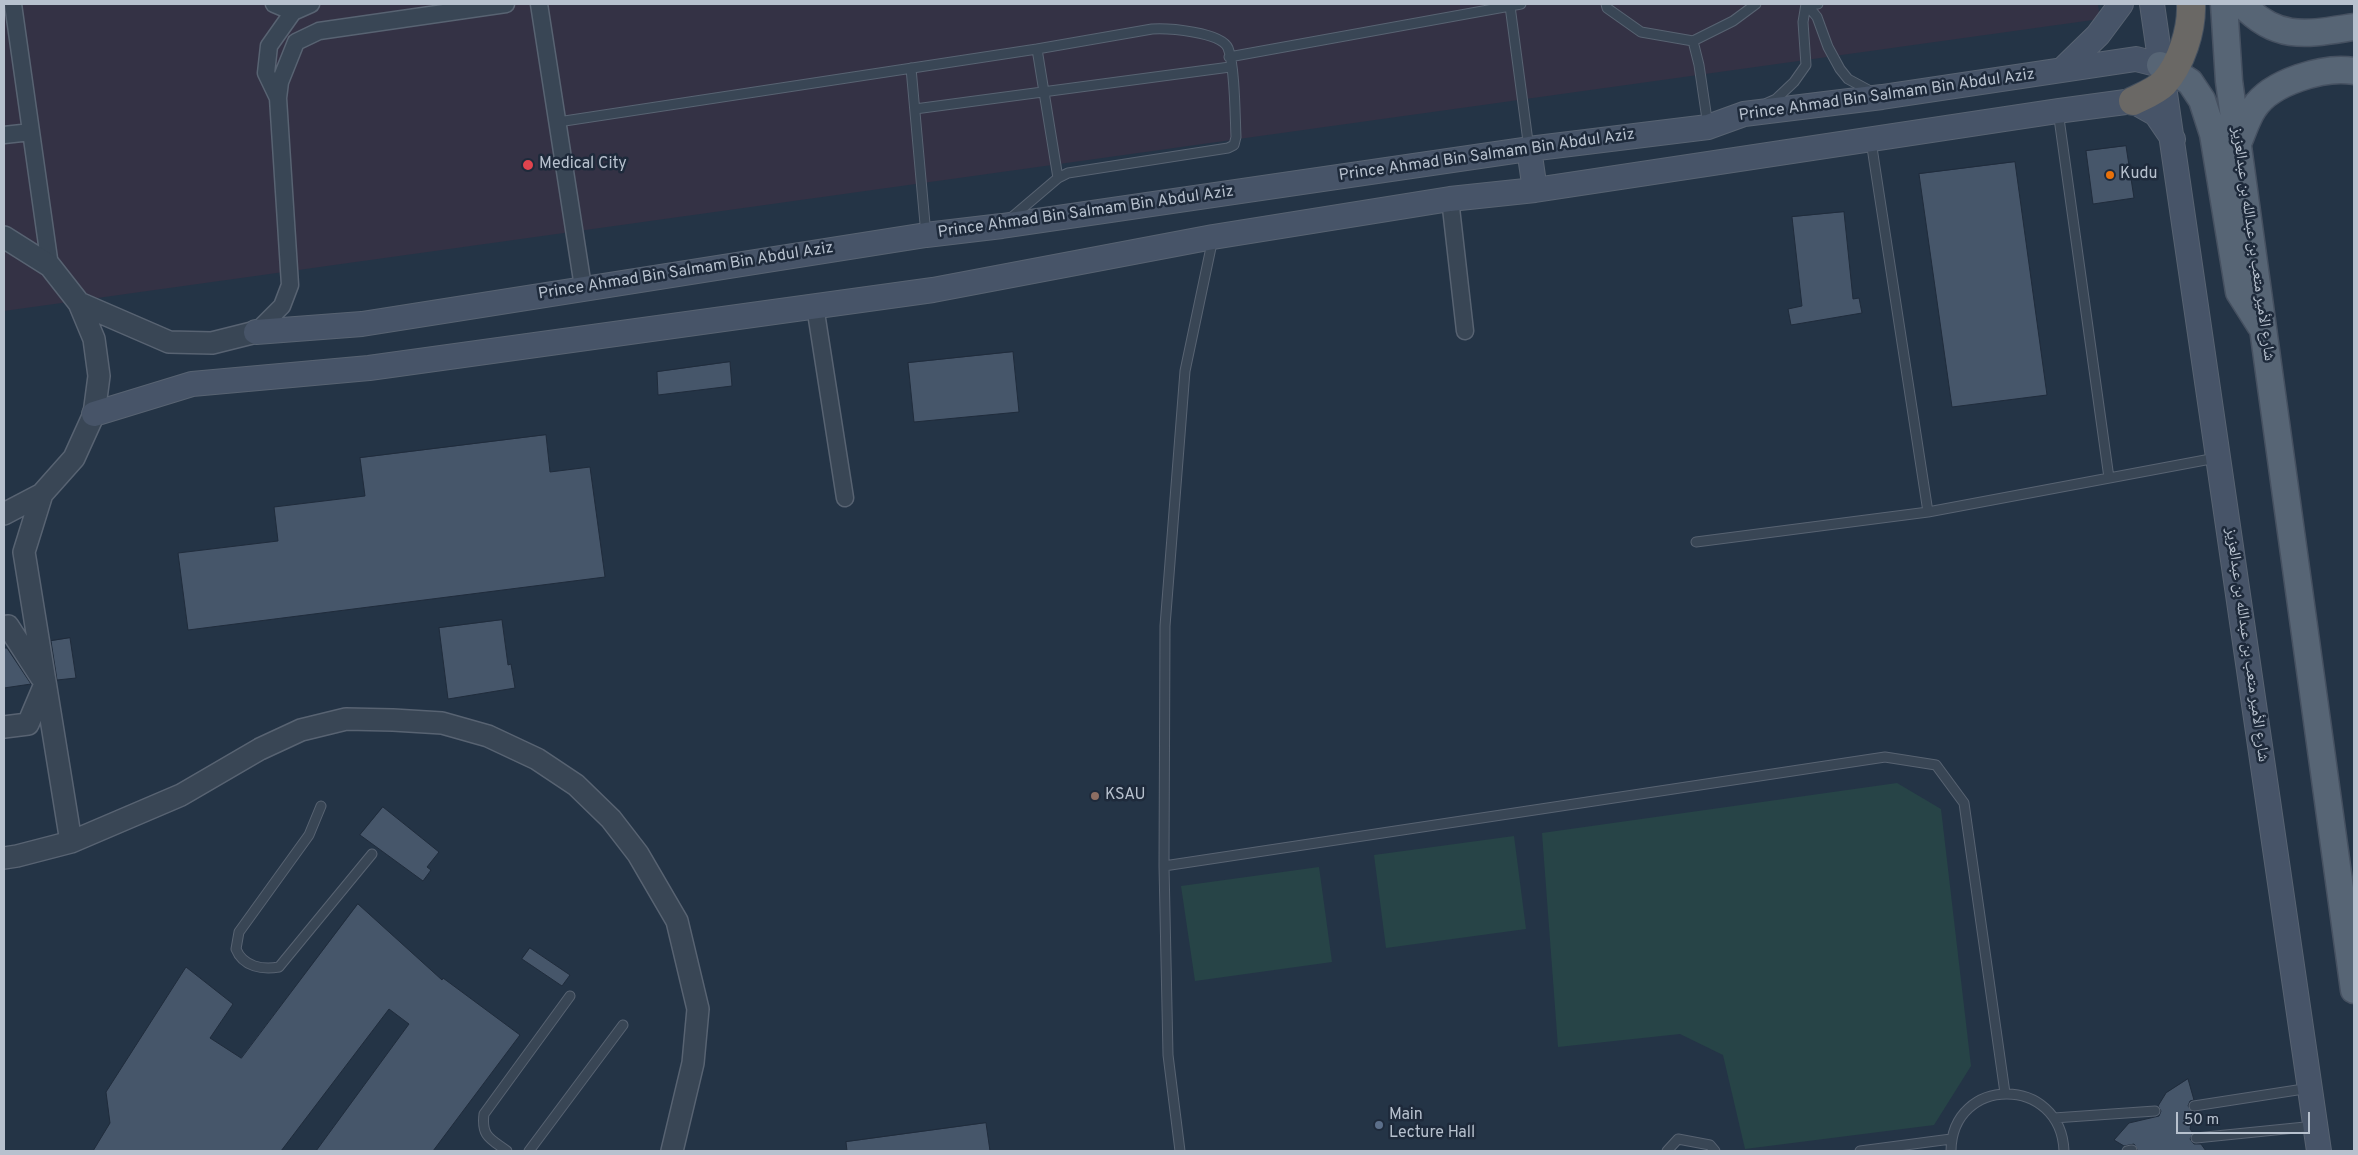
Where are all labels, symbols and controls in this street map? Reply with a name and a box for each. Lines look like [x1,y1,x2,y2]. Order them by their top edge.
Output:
street label: Prince Ahmad Bin Salmam Bin Abdul Aziz [1738,66,2036,126]
street label: Prince Ahmad Bin Salmam Bin Abdul Aziz [1338,126,1636,186]
street label: شارع الأمير متعب بن عبدالله بن عبدالعزيز [2226,126,2278,362]
place label: Medical City [539,155,627,175]
marker: Medical City [521,158,535,172]
place label: Kudu [2120,165,2157,185]
marker: Kudu [2104,169,2116,181]
street label: Prince Ahmad Bin Salmam Bin Abdul Aziz [937,183,1235,243]
street label: Prince Ahmad Bin Salmam Bin Abdul Aziz [537,239,835,305]
street label: شارع الأمير متعب بن عبدالله بن عبدالعزيز [2220,527,2272,763]
place label: KSAU [1105,786,1145,806]
marker: KSAU [1089,790,1101,802]
scale bar [2178,1102,2312,1134]
place label: Main Lecture Hall [1389,1106,1475,1144]
text: 50 m [2184,1111,2219,1130]
marker: Main Lecture Hall [1373,1119,1385,1131]

